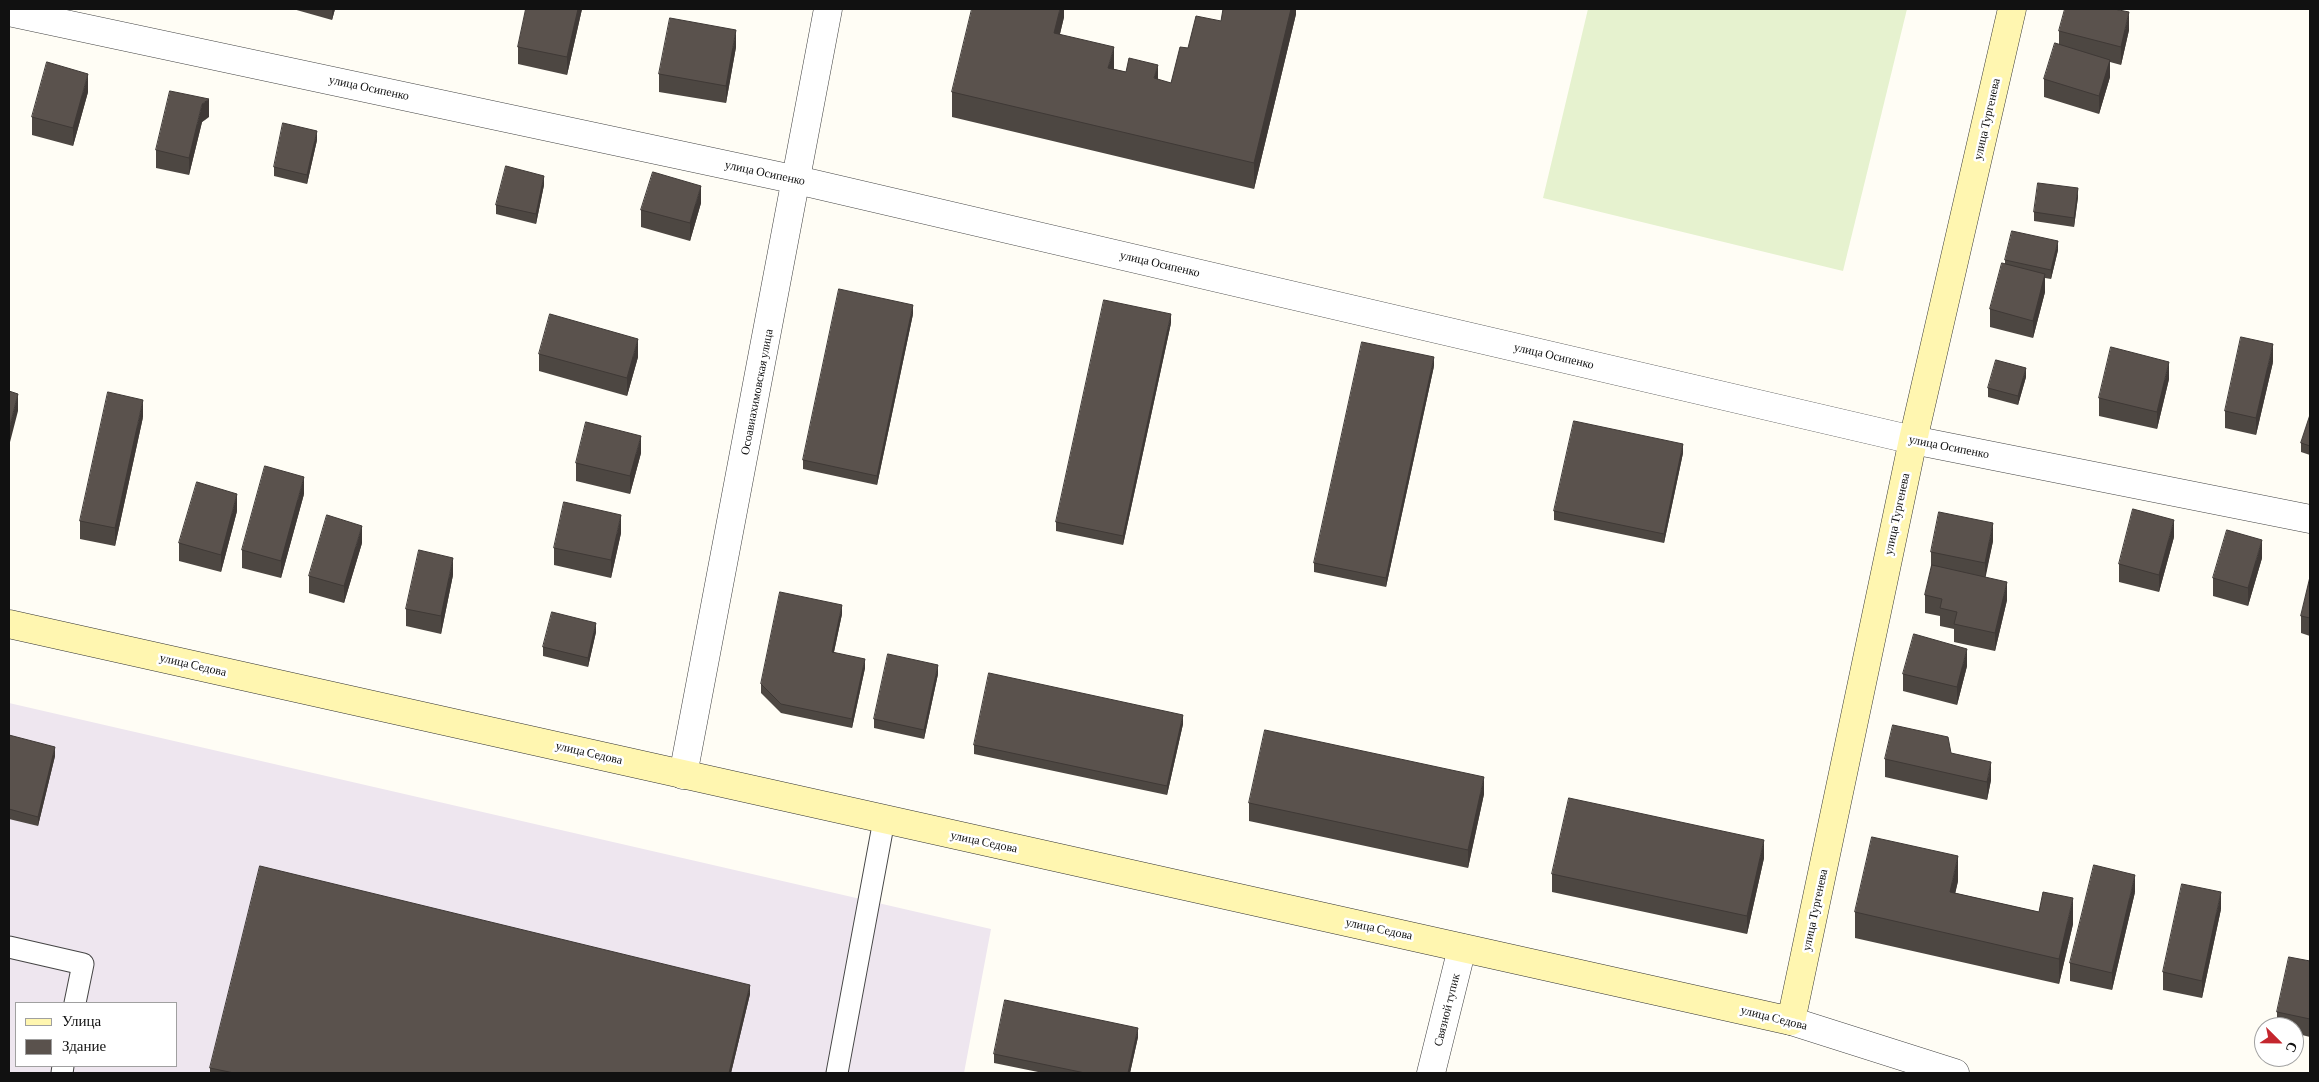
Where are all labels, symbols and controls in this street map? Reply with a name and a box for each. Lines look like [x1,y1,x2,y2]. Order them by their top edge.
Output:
street label: улица Осипенко [328,72,410,104]
street label: улица Тургенева [1971,77,2003,161]
street label: улица Осипенко [724,157,806,189]
street label: улица Осипенко [1119,248,1201,280]
street label: Осоавиахимовская улица [738,328,776,456]
street label: улица Осипенко [1513,340,1595,372]
street label: улица Осипенко [1908,432,1990,462]
street label: улица Тургенева [1881,472,1913,556]
street label: улица Седова [158,650,228,680]
street label: улица Седова [554,738,624,768]
street label: улица Седова [949,828,1019,856]
street label: улица Тургенева [1799,868,1831,952]
street label: улица Седова [1344,915,1414,943]
street label: Связной тупик [1431,972,1463,1048]
legend [15,1002,178,1067]
street label: улица Седова [1739,1003,1809,1033]
text: Улица [62,1013,101,1029]
north arrow [2254,1017,2304,1067]
text: Здание [62,1038,106,1054]
text: С [2283,1040,2301,1055]

